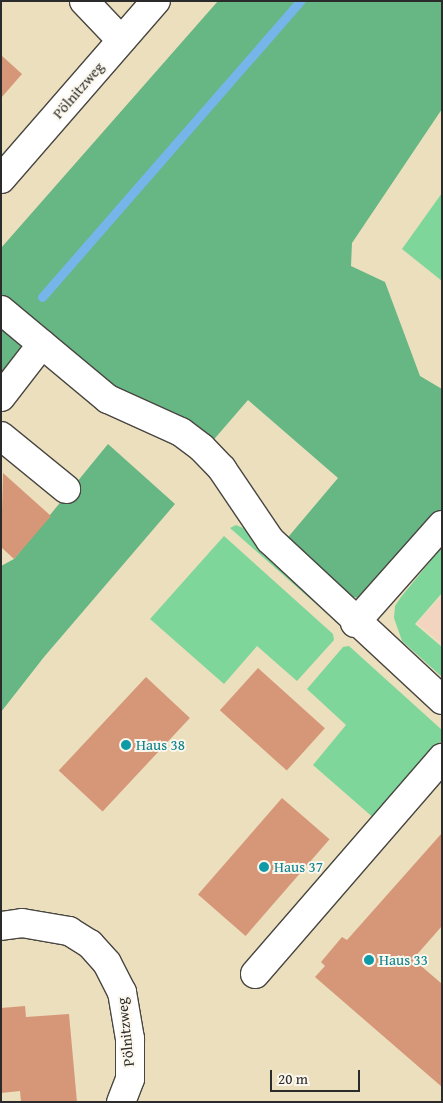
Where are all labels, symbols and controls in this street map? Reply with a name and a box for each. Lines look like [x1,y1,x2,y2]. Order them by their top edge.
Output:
street label: Pölnitzweg [48,58,108,122]
place label: Haus 38 [136,736,185,754]
marker: Haus 38 [120,739,132,751]
place label: Haus 37 [274,858,323,876]
marker: Haus 37 [258,861,270,873]
place label: Haus 33 [379,951,428,969]
marker: Haus 33 [363,954,375,966]
street label: Pölnitzweg [112,997,138,1067]
scale bar [273,1060,363,1092]
text: 20 m [278,1068,308,1089]

